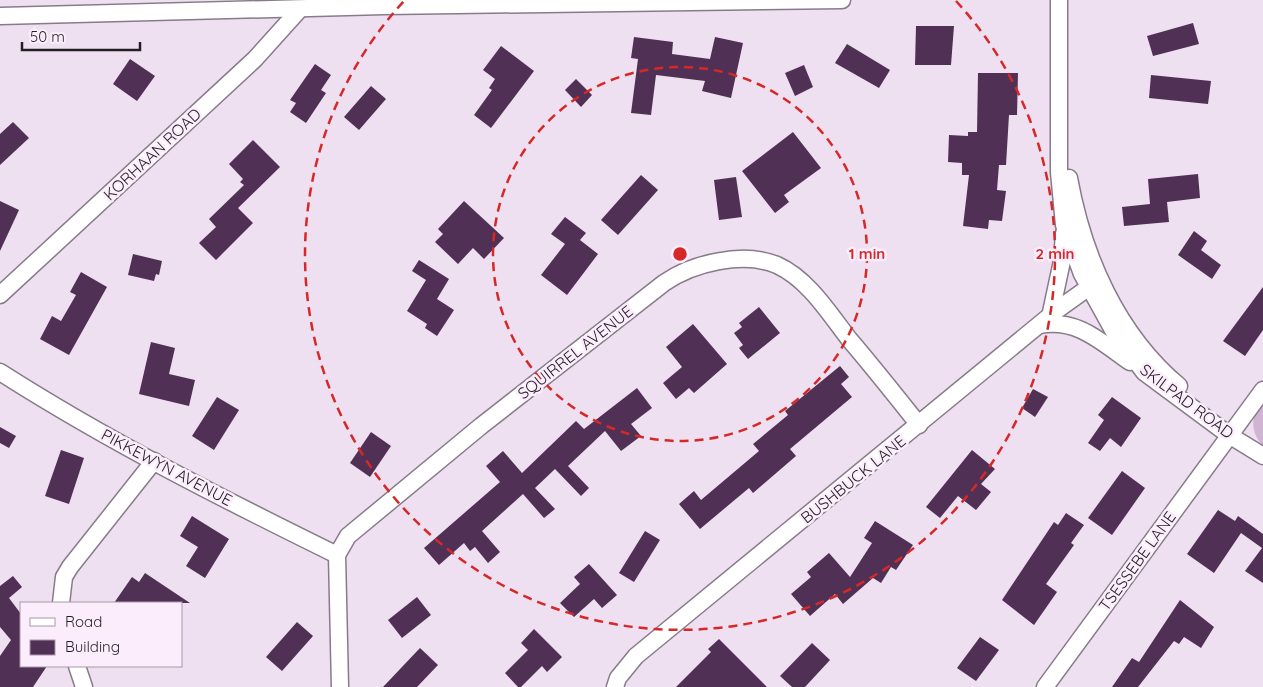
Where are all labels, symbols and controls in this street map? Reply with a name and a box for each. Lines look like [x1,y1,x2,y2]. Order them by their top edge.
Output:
scale bar [22,20,140,52]
text: 50 m [30,27,65,46]
street label: KORHAAN ROAD [99,104,205,204]
text: 1 min [849,244,885,263]
text: 2 min [1035,244,1075,263]
centre of rings [671,245,689,263]
street label: SQUIRREL AVENUE [513,301,637,403]
street label: SKILPAD ROAD [1136,359,1238,443]
street label: PIKKEWYN AVENUE [98,424,236,510]
street label: BUSHBUCK LANE [796,431,910,527]
street label: TSESSEBE LANE [1094,507,1180,615]
legend [20,602,182,667]
text: Road [65,612,102,631]
text: Building [65,637,120,656]

